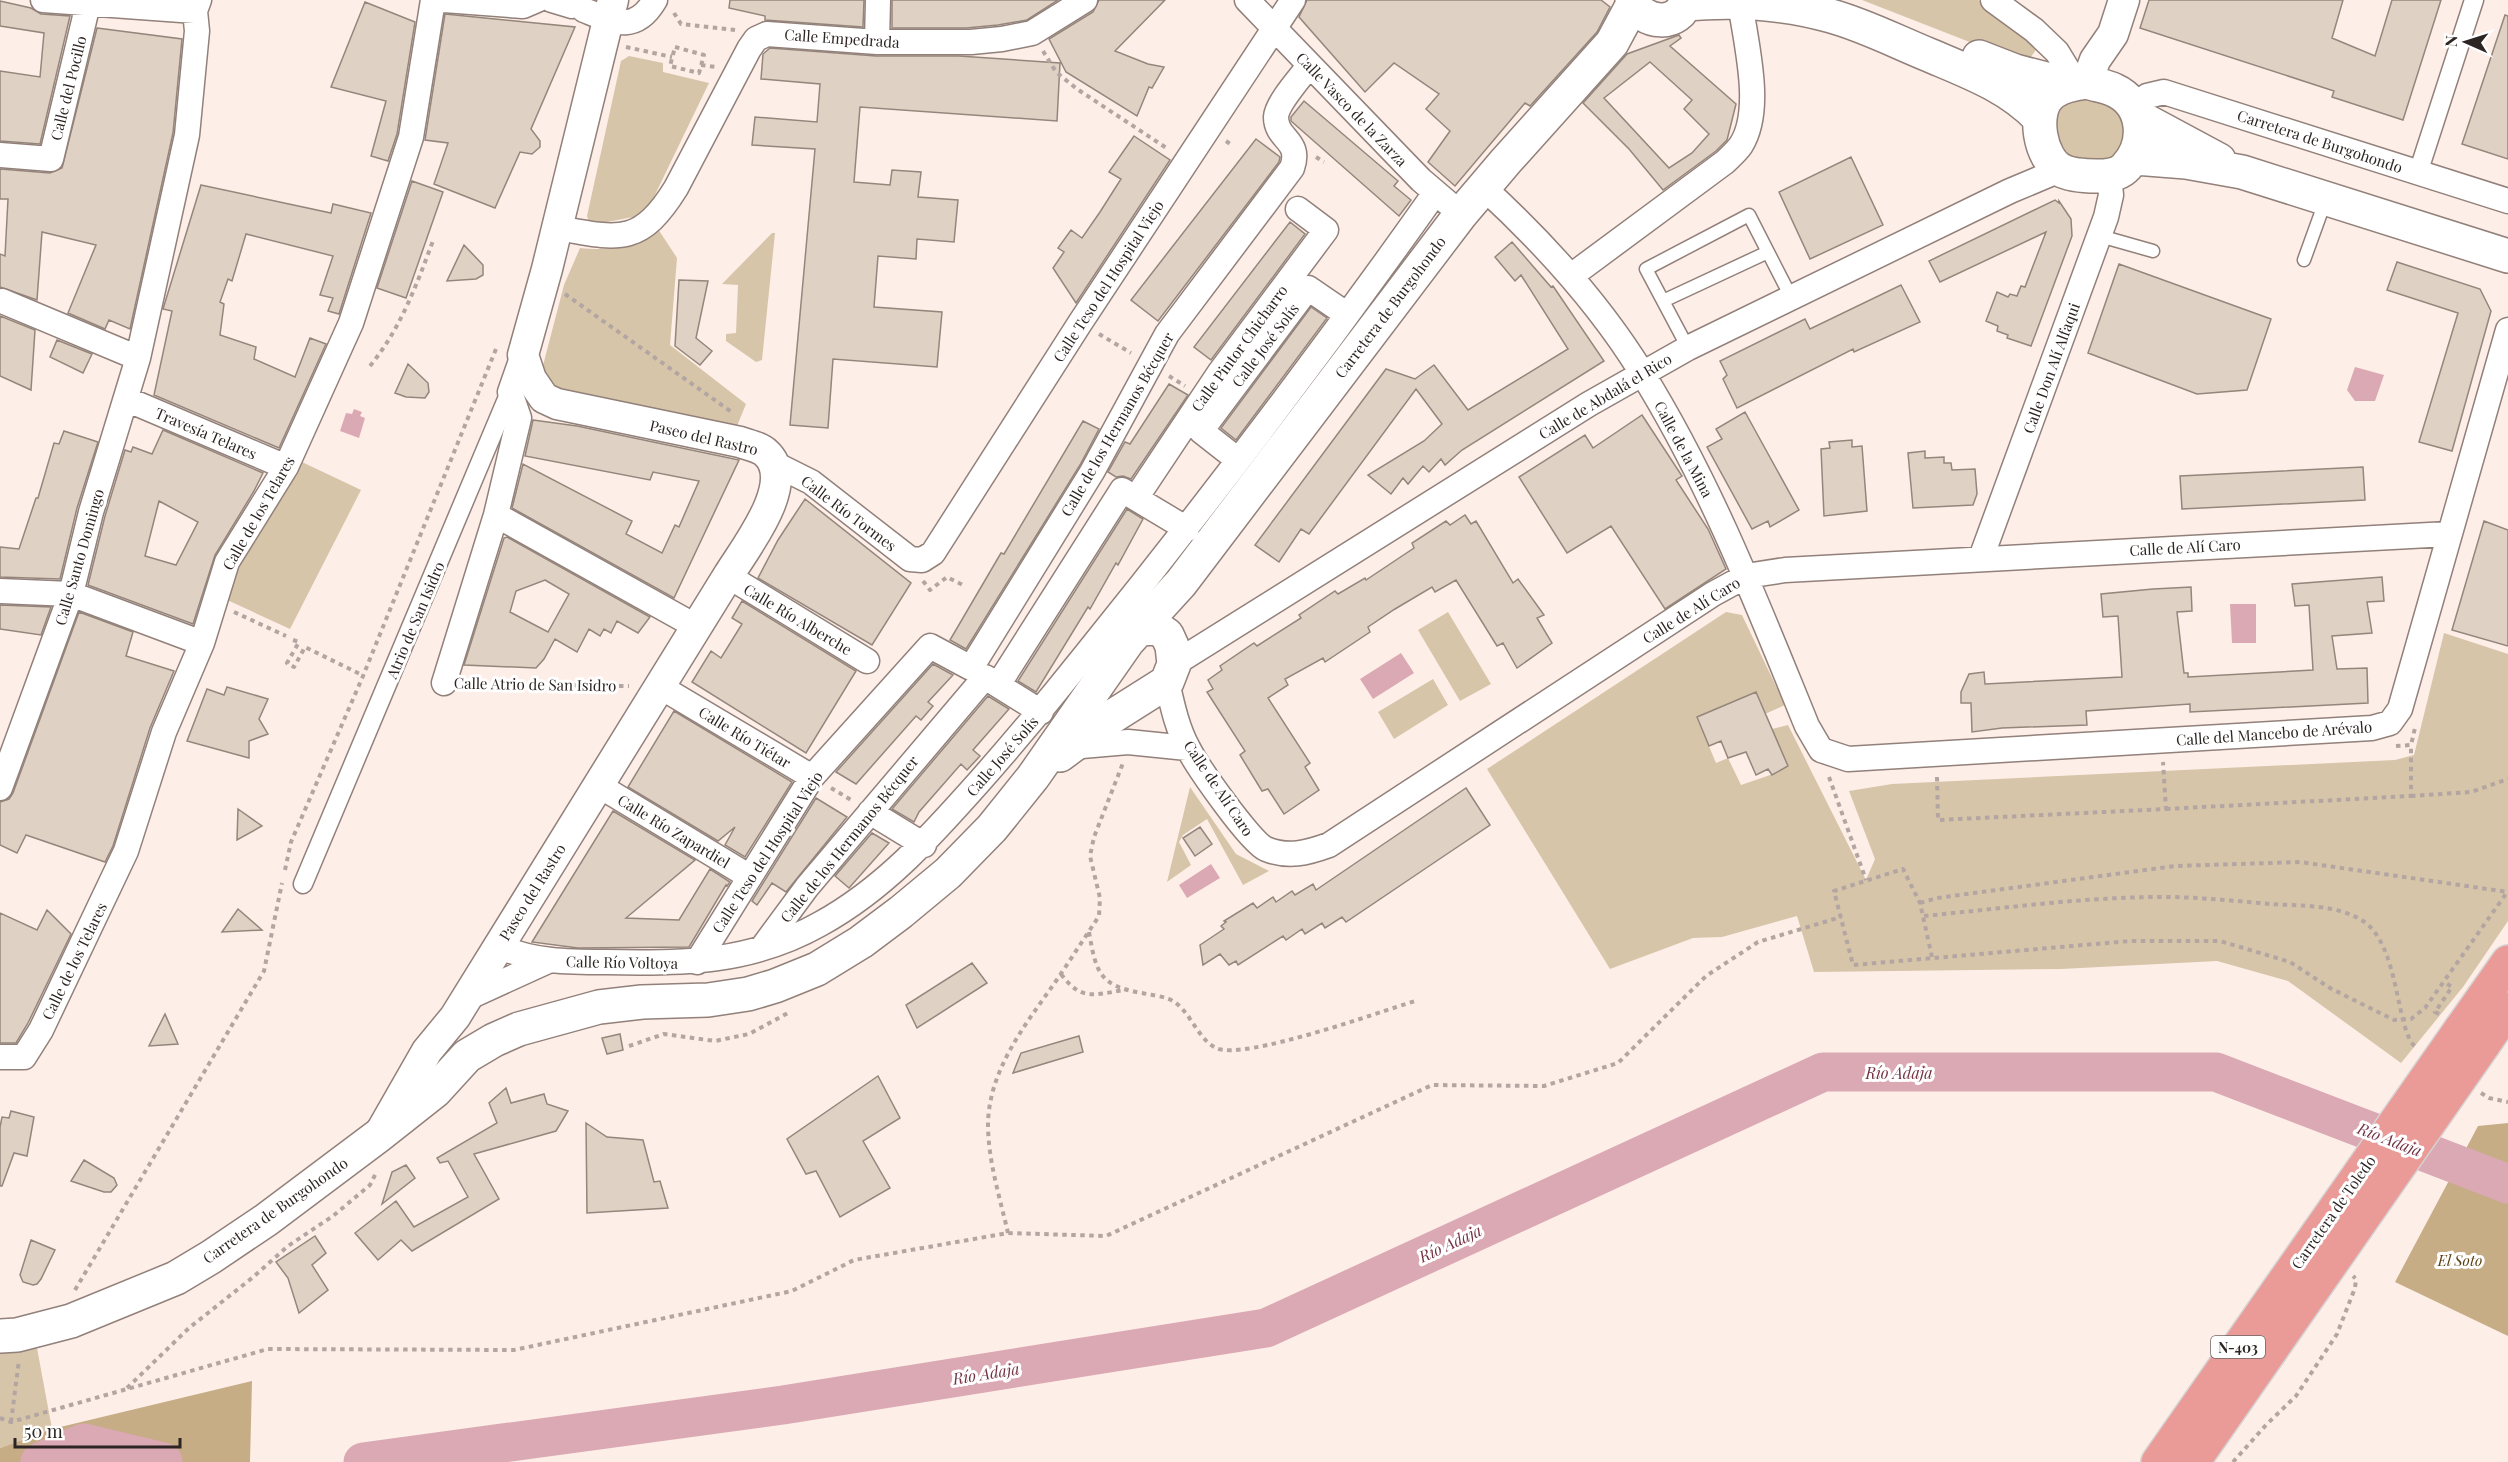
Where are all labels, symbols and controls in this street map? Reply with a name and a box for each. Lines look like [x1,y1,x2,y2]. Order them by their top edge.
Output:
north arrow [2436,12,2496,72]
street label: Calle Empedrada [784,24,901,52]
street label: Calle del Pocillo [45,34,91,142]
text: N [2440,34,2461,48]
street label: Calle Vasco de la Zarza [1292,48,1412,171]
street label: Carretera de Burgohondo [2235,105,2405,177]
street label: Calle Teso del Hospital Viejo [1048,196,1168,366]
street label: Carretera de Burgohondo [1330,232,1450,382]
street label: Calle Pintor Chicharro [1186,281,1292,415]
street label: Calle José Solís [1227,299,1303,391]
street label: Calle Don Alí Alfaqui [2018,299,2084,436]
street label: Calle de los Hermanos Bécquer [1056,328,1178,520]
street label: Calle de Abdalá el Rico [1535,348,1675,444]
street label: Calle de la Mina [1650,397,1718,501]
street label: Travesía Telares [152,403,260,463]
street label: Paseo del Rastro [648,415,760,459]
street label: Calle de los Telares [217,452,299,574]
street label: Calle Río Tormes [797,471,901,555]
street label: Calle Santo Domingo [50,487,108,627]
street label: Calle de Alí Caro [2129,534,2241,560]
street label: Atrio de San Isidro [381,558,449,683]
street label: Calle de Alí Caro [1638,572,1744,648]
street label: Calle Río Alberche [740,579,856,659]
street label: Calle Atrio de San Isidro [454,673,616,695]
street label: Calle Río Tiétar [695,702,795,773]
street label: Calle José Solís [962,712,1042,800]
street label: Calle del Mancebo de Arévalo [2175,716,2373,750]
street label: Calle de Alí Caro [1180,736,1258,840]
street label: Calle de los Hermanos Bécquer [775,751,923,927]
street label: Calle Teso del Hospital Viejo [707,767,827,937]
street label: Calle Río Zapardiel [614,790,734,872]
street label: Paseo del Rastro [494,840,570,944]
street label: Calle de los Telares [37,899,111,1023]
street label: Calle Río Voltoya [566,951,679,973]
water label: Río Adaja [1864,1062,1933,1083]
water label: Río Adaja [2354,1117,2425,1161]
street label: Carretera de Toledo [2286,1151,2380,1273]
street label: Carretera de Burgohondo [199,1152,351,1268]
water label: Río Adaja [1414,1219,1485,1267]
park label: El Soto [2437,1250,2482,1270]
road number: N-403 [2211,1336,2265,1358]
water label: Río Adaja [950,1357,1021,1389]
scale bar [15,1411,180,1449]
text: 50 m [24,1419,63,1443]

